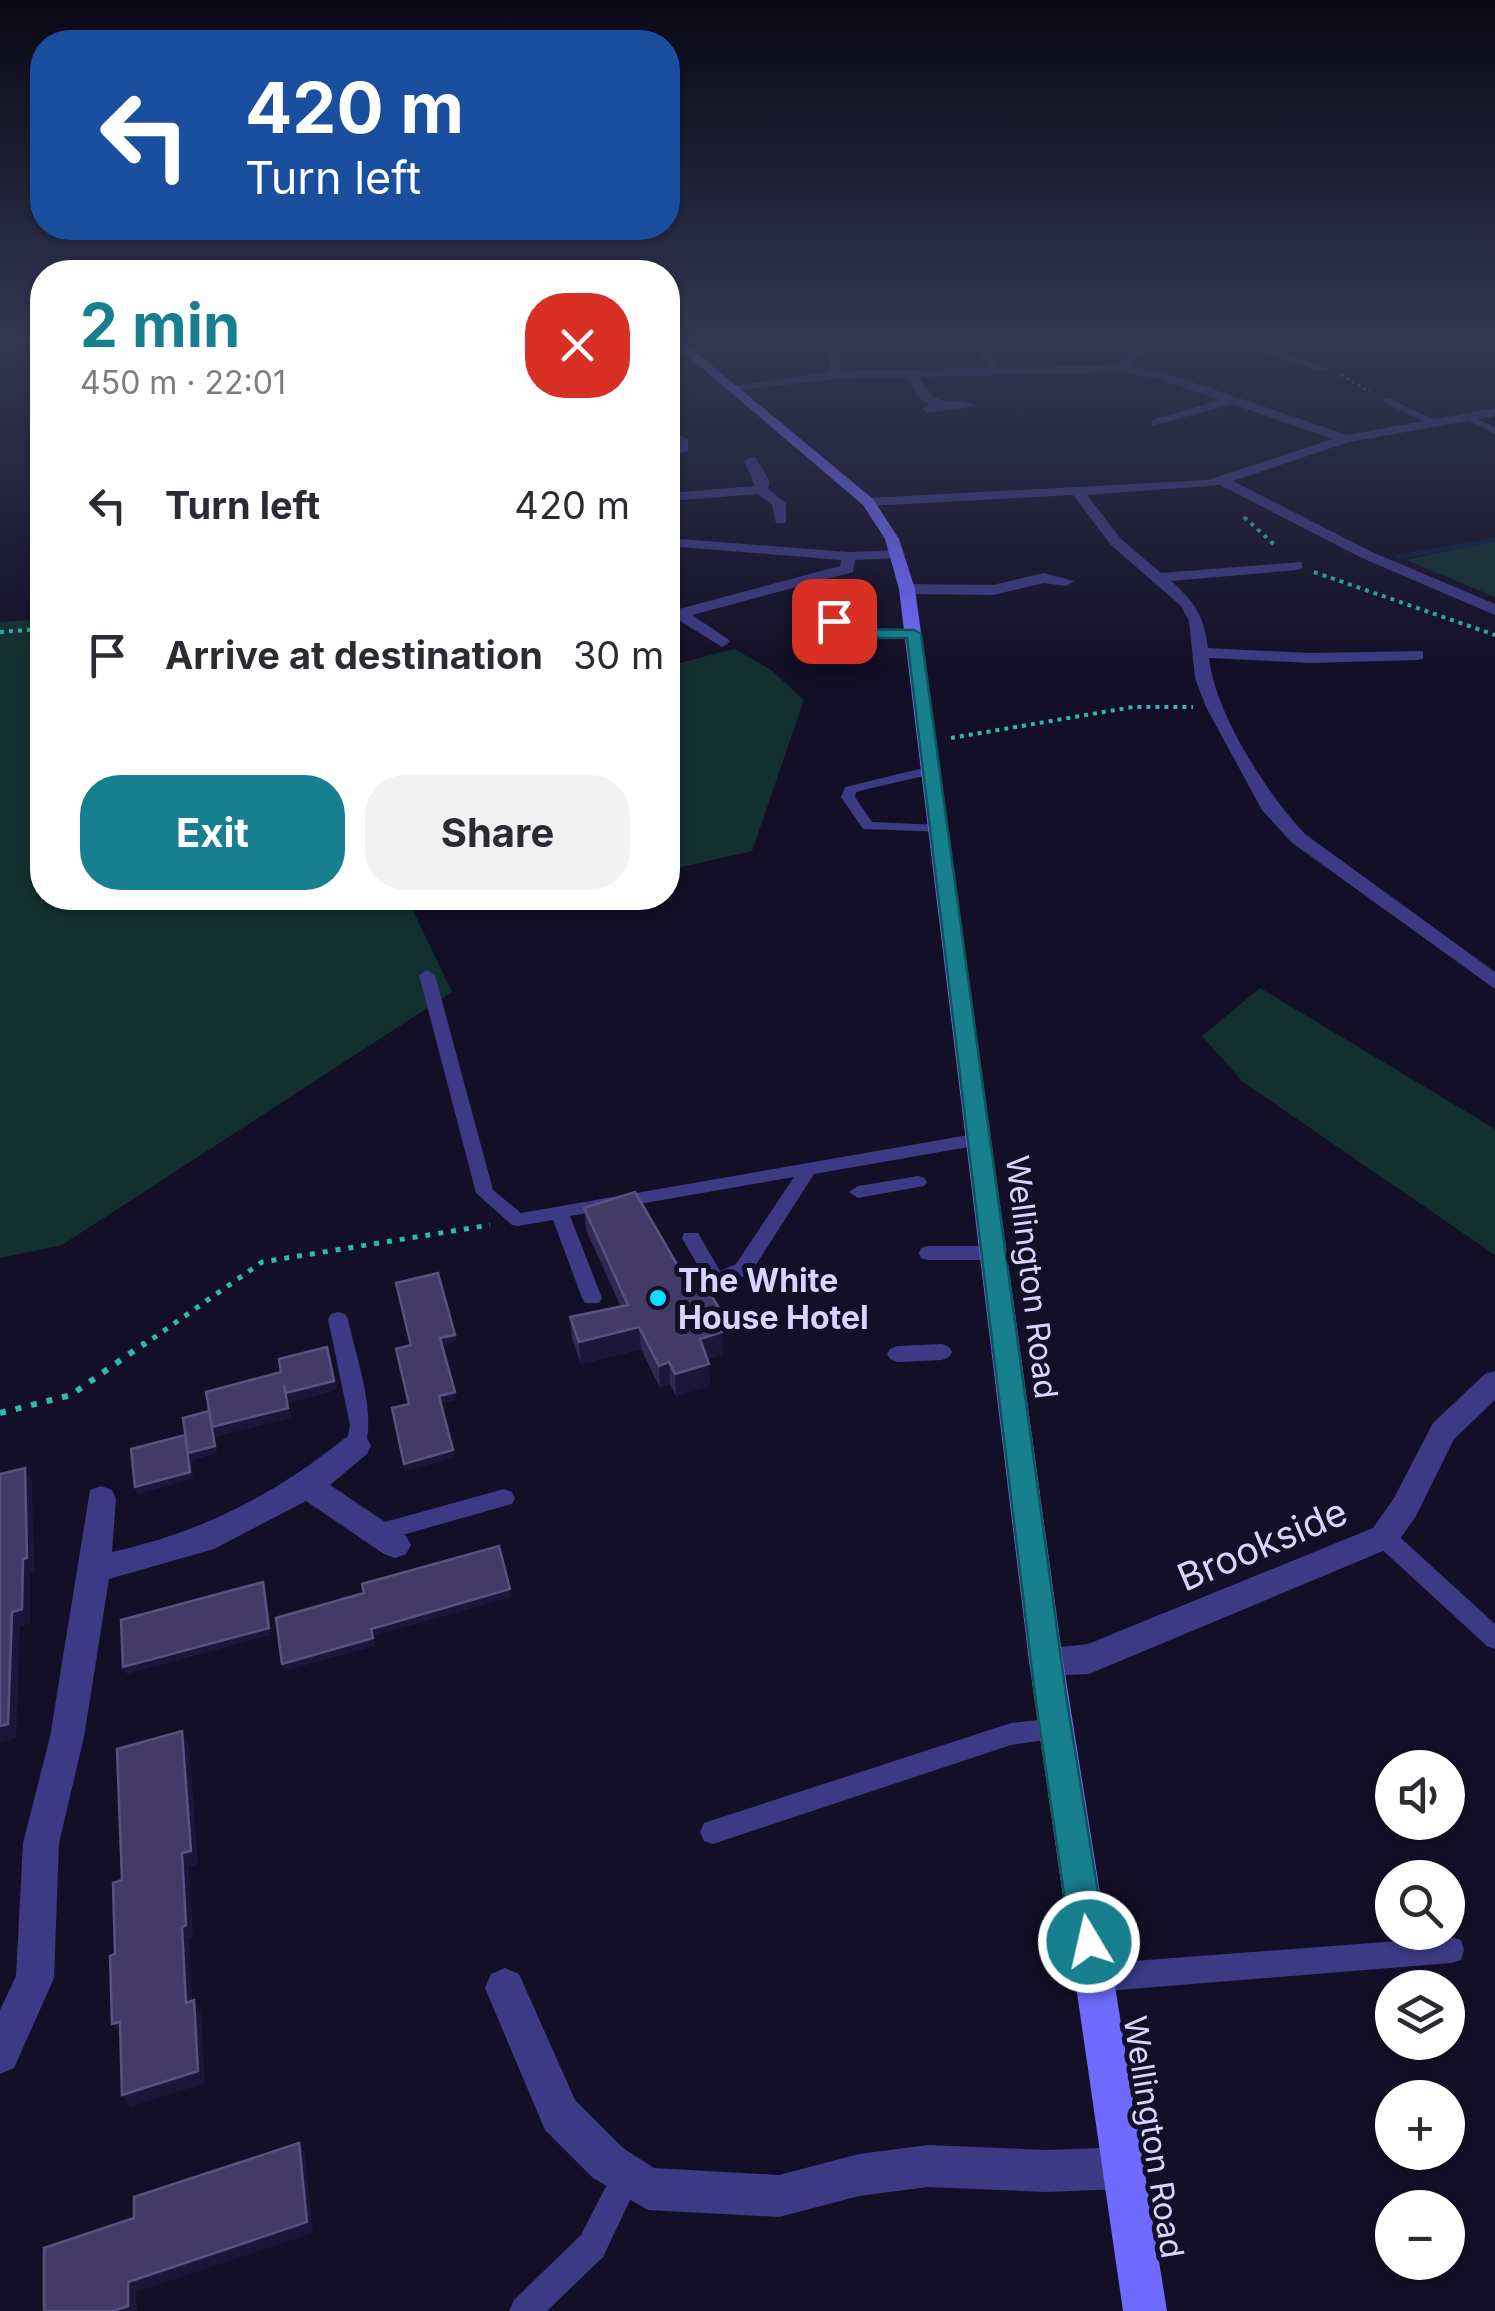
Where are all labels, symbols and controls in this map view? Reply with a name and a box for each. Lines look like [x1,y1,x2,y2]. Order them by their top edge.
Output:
text: 420 m [245,65,464,150]
icon: left [80,70,210,200]
text: Turn left [245,150,421,205]
text: 2 min [80,289,240,361]
button: close [525,293,630,398]
text: 450 m · 22:01 [80,363,286,402]
icon: left [80,478,135,533]
text: Turn left [165,482,320,528]
text: 420 m [514,482,630,528]
pin [792,579,877,664]
icon: arrive [807,594,862,649]
icon: arrive [80,628,135,683]
text: Arrive at destination [165,632,543,678]
text: 30 m [573,632,664,678]
button: Exit [80,775,345,890]
button: Share [365,775,630,890]
street label: Wellington Road [998,1153,1066,1401]
place label: The White House Hotel [678,1261,869,1337]
marker: The White House Hotel [647,1287,669,1309]
street label: Brookside [1170,1488,1354,1600]
map controls [1375,1750,1465,2280]
button: sound [1375,1750,1465,1840]
button: search [1375,1860,1465,1950]
position arrow [1037,1890,1141,1994]
button: layers [1375,1970,1465,2060]
street label: Wellington Road [1116,2013,1192,2261]
button: + [1375,2080,1465,2170]
button: − [1375,2190,1465,2280]

